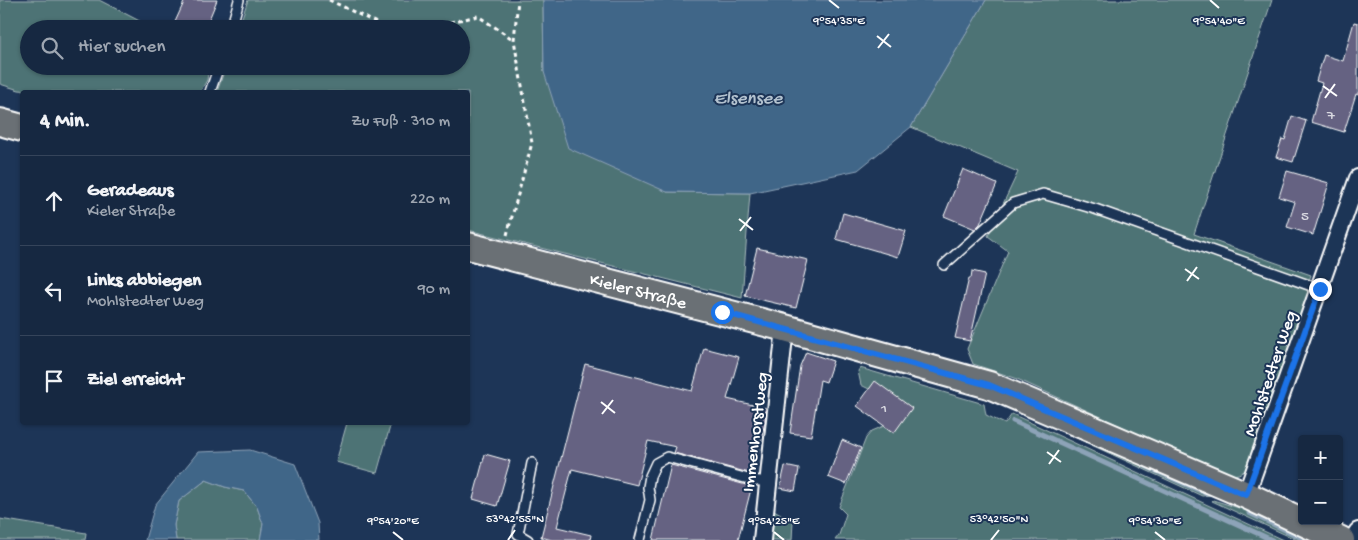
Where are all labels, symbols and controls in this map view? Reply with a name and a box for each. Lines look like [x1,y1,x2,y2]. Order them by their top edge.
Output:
text: 9°54'35"E [812,15,865,29]
text: 9°54'40"E [1192,15,1245,29]
search box [20,20,470,75]
icon: search [38,34,66,62]
text: Hier suchen [78,36,165,59]
water label: Elsensee [714,88,783,111]
house number: 7 [1326,107,1336,125]
text: 4 Min. [40,110,91,135]
text: Zu Fuß · 310 m [351,113,450,132]
text: Geradeaus [87,180,173,203]
icon: ahead [40,187,68,215]
text: 220 m [410,191,450,210]
text: Kieler Straße [87,203,175,222]
house number: 5 [1301,208,1309,226]
text: Links abbiegen [87,270,201,293]
street label: Kieler Straße [587,270,689,315]
icon: left [40,277,68,305]
route end [1309,278,1332,301]
text: 90 m [418,281,450,300]
text: Mohlstedter Weg [87,293,204,312]
route start [711,301,734,324]
street label: Mohlstedter Weg [1240,308,1303,439]
icon: arrive [40,367,68,395]
text: Ziel erreicht [87,369,184,392]
street label: Immenhorstweg [739,371,774,493]
house number: 1 [880,400,887,418]
map controls [1298,435,1343,525]
button: + [1298,435,1343,480]
button: − [1298,480,1343,525]
text: 53°42'55"N [486,513,544,527]
text: 53°42'50"N [970,513,1028,527]
text: 9°54'20"E [366,515,419,529]
text: 9°54'25"E [747,515,800,529]
text: 9°54'30"E [1128,515,1181,529]

